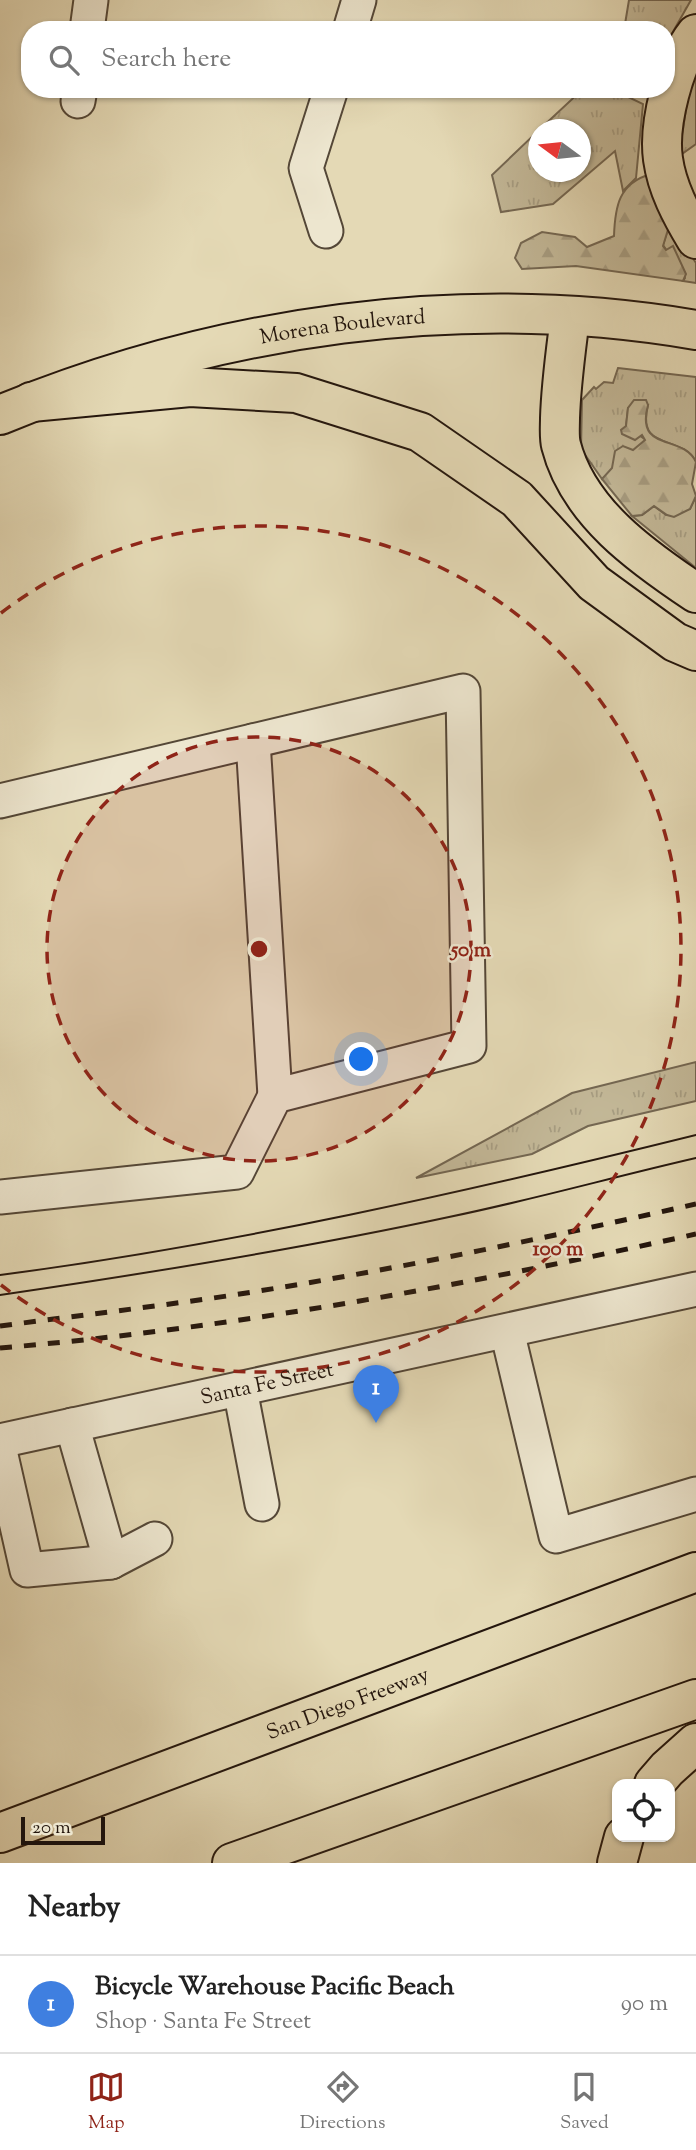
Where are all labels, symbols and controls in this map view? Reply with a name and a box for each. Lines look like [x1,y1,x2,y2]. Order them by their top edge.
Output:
search box [21,21,675,98]
icon: search [45,41,83,79]
text: Search here [101,41,231,78]
north arrow [528,119,591,182]
street label: Morena Boulevard [257,303,426,354]
text: 50 m [449,936,492,966]
centre of rings [247,937,271,961]
your location [344,1042,378,1076]
text: 100 m [533,1235,584,1265]
street label: Santa Fe Street [198,1356,337,1414]
pin: 1 [353,1365,399,1423]
street label: San Diego Freeway [262,1660,434,1749]
map controls [612,1779,675,1842]
button: locate [612,1779,675,1842]
scale bar [21,1814,105,1846]
text: 20 m [32,1815,71,1842]
text: Nearby [28,1887,120,1930]
text: Bicycle Warehouse Pacific Beach [95,1969,455,2006]
text: 1 [47,1988,55,2021]
text: 90 m [621,1988,668,2021]
text: Shop · Santa Fe Street [95,2006,311,2039]
tab: Map [87,2068,125,2137]
tab: Directions [300,2068,385,2137]
tab: Saved [560,2068,609,2137]

